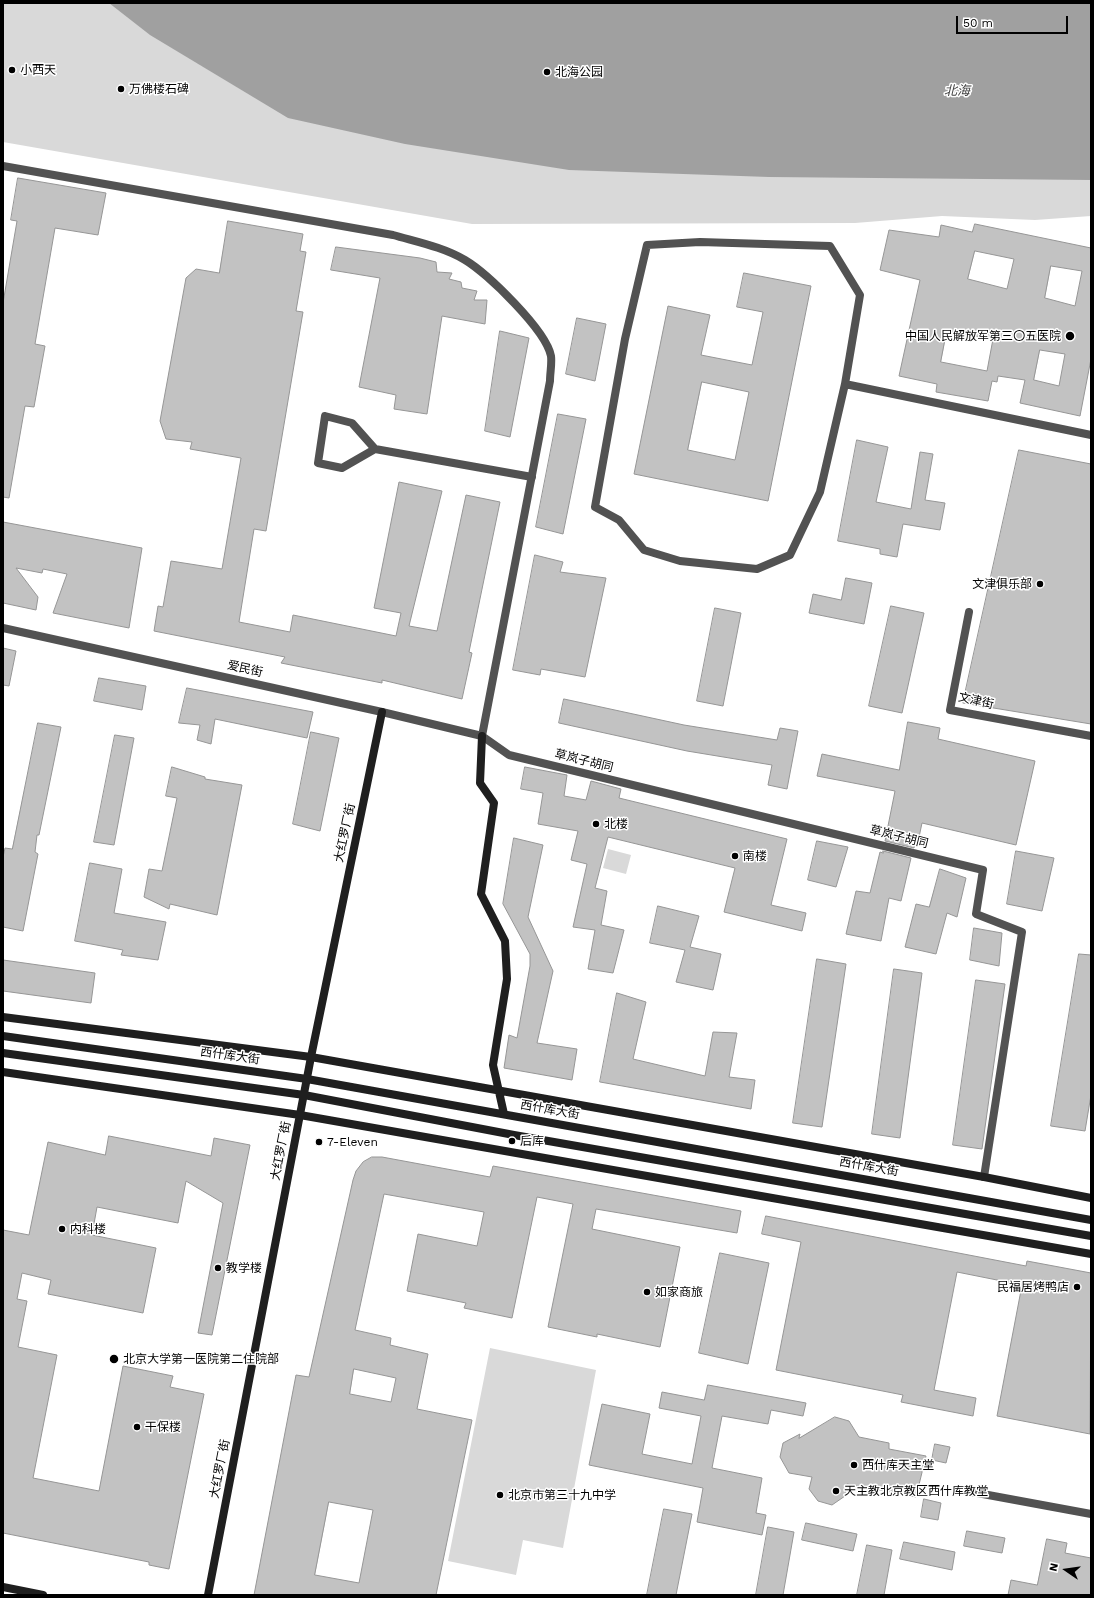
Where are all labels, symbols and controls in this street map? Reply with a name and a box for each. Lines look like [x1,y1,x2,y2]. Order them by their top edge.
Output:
scale bar [958,8,1070,34]
text: 50 m [963,16,993,30]
place label: 小西天 [20,63,56,77]
marker: 小西天 [7,65,17,75]
place label: 北海公园 [555,65,603,79]
marker: 北海公园 [542,67,552,77]
place label: 万佛楼石碑 [129,82,189,96]
water label: 北海 [944,83,970,99]
marker: 万佛楼石碑 [116,84,126,94]
place label: 中国人民解放军第三〇五医院 [905,329,1061,343]
marker: 中国人民解放军第三〇五医院 [1064,330,1076,342]
place label: 文津俱乐部 [972,577,1032,591]
marker: 文津俱乐部 [1035,579,1045,589]
street label: 爱民街 [226,658,264,680]
street label: 文津街 [957,690,995,712]
street label: 草岚子胡同 [553,747,615,775]
street label: 大红罗厂街 [332,802,358,864]
place label: 北楼 [604,817,628,831]
marker: 北楼 [591,819,601,829]
street label: 草岚子胡同 [868,823,930,851]
place label: 南楼 [743,849,767,863]
marker: 南楼 [730,851,740,861]
street label: 西什库大街 [199,1045,261,1067]
street label: 西什库大街 [519,1098,581,1122]
street label: 大红罗厂街 [268,1120,294,1182]
place label: 后库 [520,1134,544,1148]
place label: 7-Eleven [327,1135,378,1149]
marker: 后库 [507,1136,517,1146]
marker: 7-Eleven [314,1137,324,1147]
street label: 西什库大街 [838,1155,900,1179]
place label: 内科楼 [70,1222,106,1236]
marker: 内科楼 [57,1224,67,1234]
place label: 教学楼 [226,1261,262,1275]
marker: 教学楼 [213,1263,223,1273]
place label: 民福居烤鸭店 [997,1280,1069,1294]
marker: 民福居烤鸭店 [1072,1282,1082,1292]
place label: 如家商旅 [655,1285,703,1299]
marker: 如家商旅 [642,1287,652,1297]
place label: 北京大学第一医院第二住院部 [123,1352,279,1366]
marker: 北京大学第一医院第二住院部 [108,1353,120,1365]
place label: 干保楼 [145,1420,181,1434]
marker: 干保楼 [132,1422,142,1432]
street label: 大红罗厂街 [207,1438,233,1500]
place label: 西什库天主堂 [862,1458,934,1472]
marker: 西什库天主堂 [849,1460,859,1470]
place label: 天主教北京教区西什库教堂 [844,1484,988,1498]
marker: 天主教北京教区西什库教堂 [831,1486,841,1496]
place label: 北京市第三十九中学 [508,1488,616,1502]
marker: 北京市第三十九中学 [495,1490,505,1500]
north arrow [1046,1550,1086,1590]
text: N [1047,1562,1061,1573]

